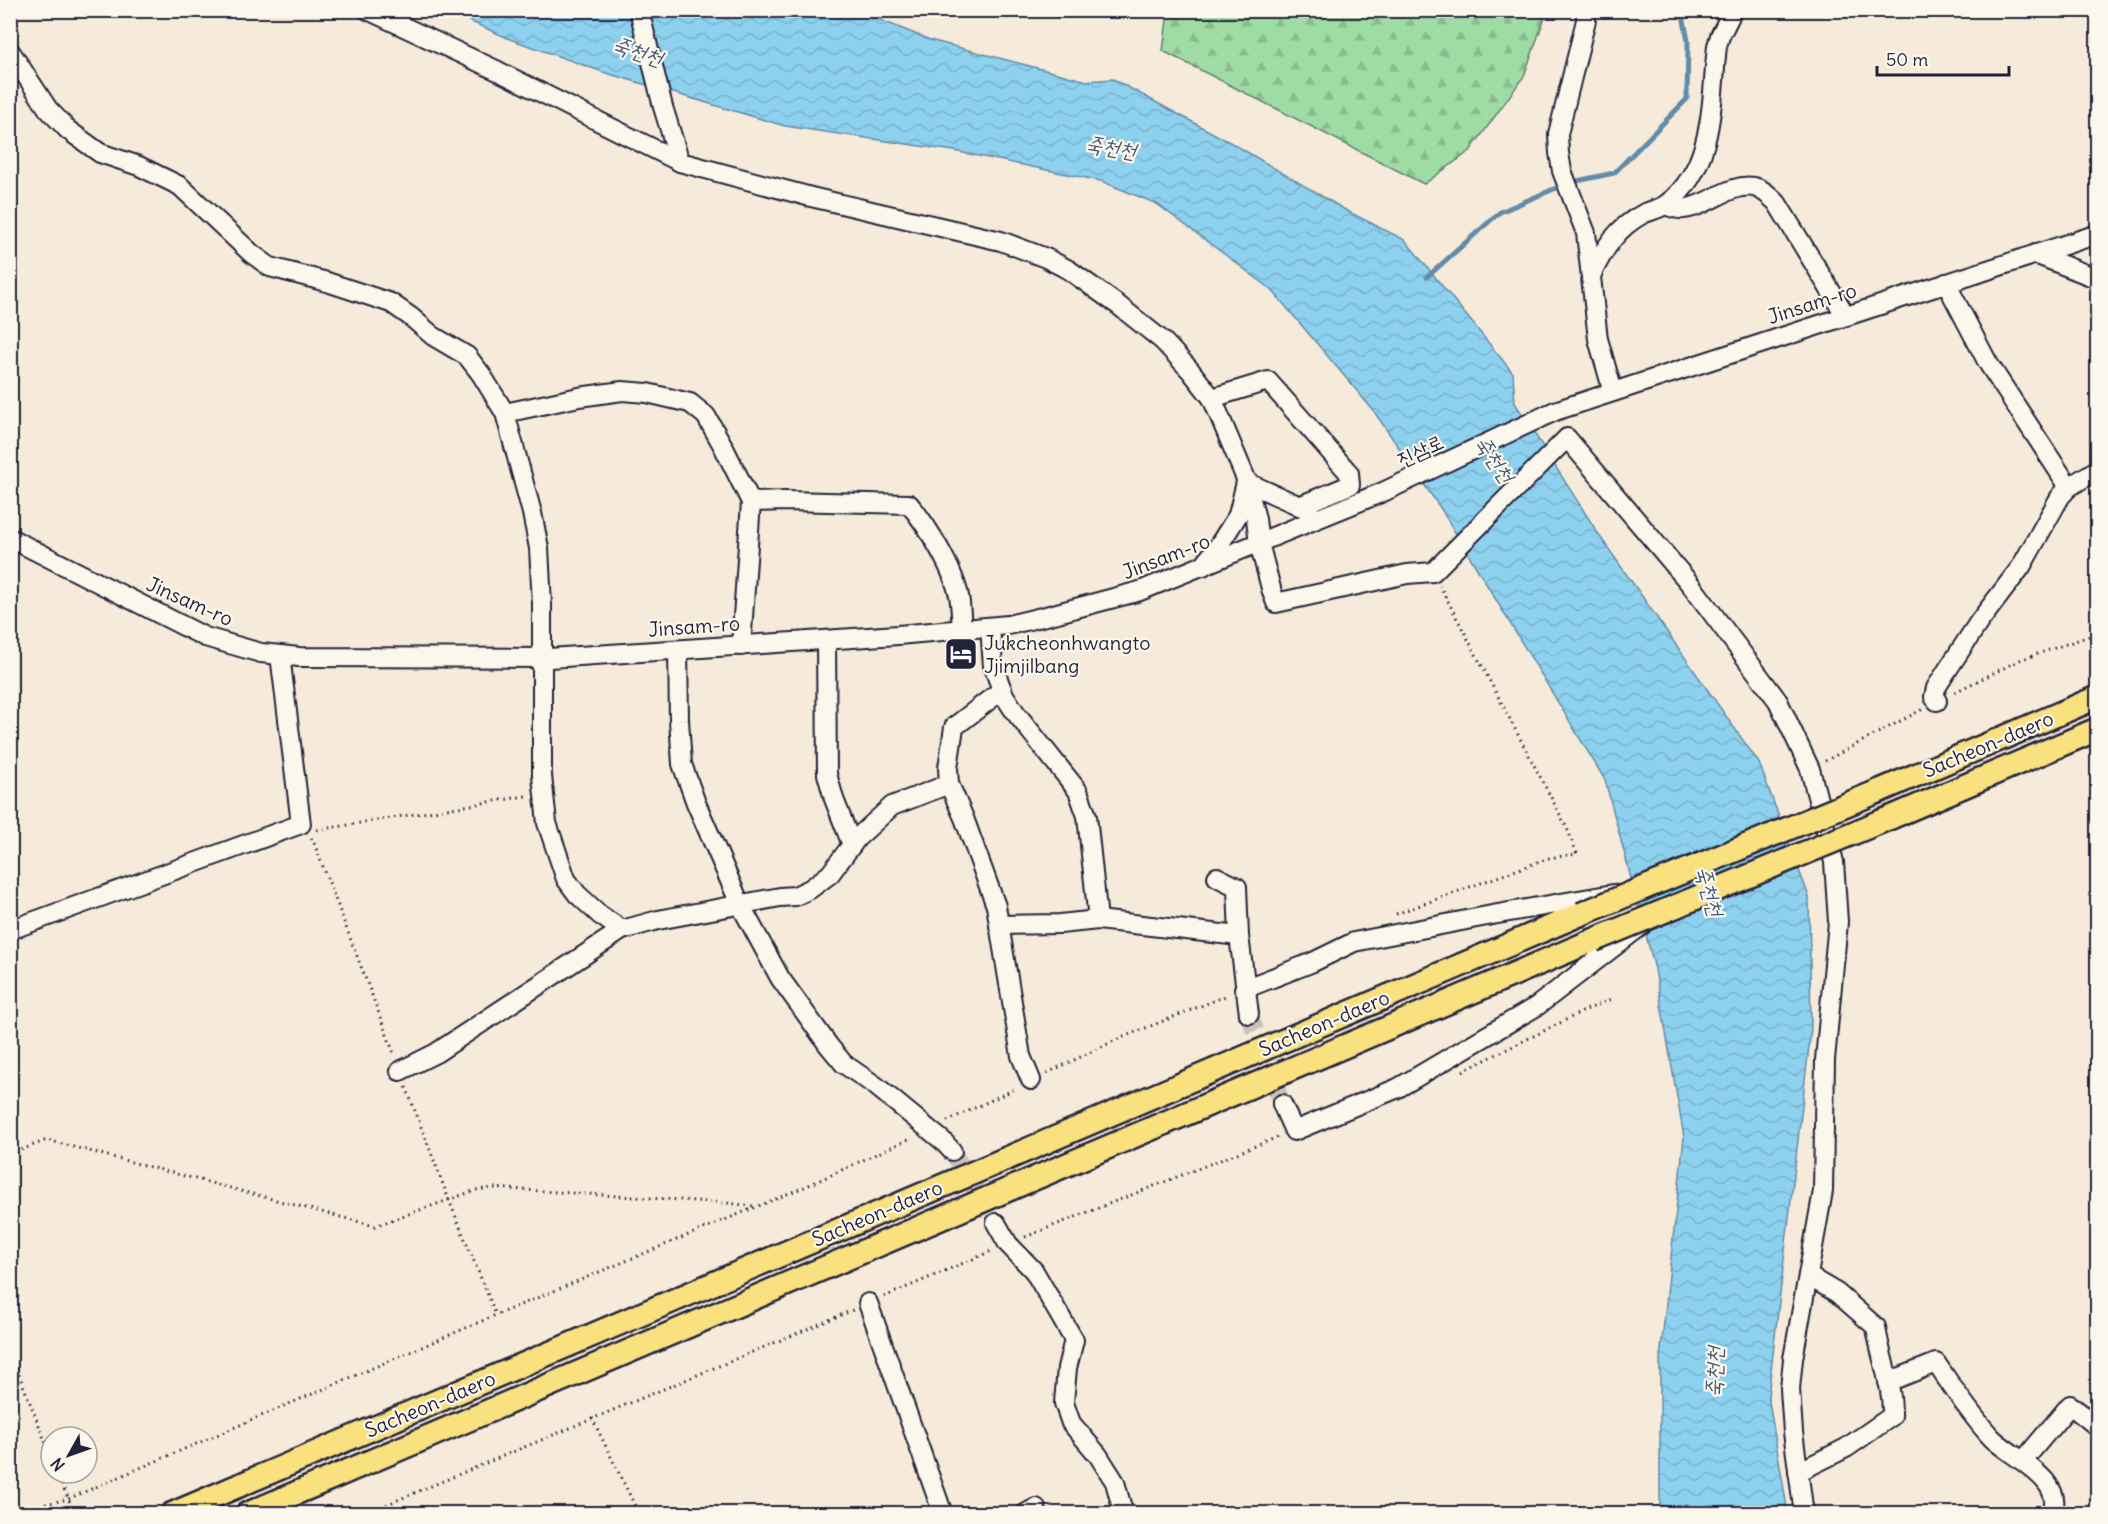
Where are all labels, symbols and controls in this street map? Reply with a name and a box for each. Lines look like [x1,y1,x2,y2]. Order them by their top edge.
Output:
water label: 죽천천 [610,30,668,73]
scale bar [1877,39,2009,77]
text: 50 m [1886,48,1928,71]
water label: 죽천천 [1084,129,1140,165]
street label: Jinsam-ro [1764,277,1860,329]
street label: 진삼로 [1393,428,1447,472]
water label: 죽천천 [1470,430,1522,489]
street label: Jinsam-ro [1119,528,1213,584]
street label: Jinsam-ro [143,571,237,631]
street label: Jinsam-ro [647,610,741,642]
place label: Jukcheonhwangto Jjimjilbang [984,630,1150,678]
hotel icon: Jukcheonhwangto Jjimjilbang [943,636,979,672]
street label: Sacheon-daero [1919,705,2057,783]
water label: 죽천천 [1690,863,1731,921]
street label: Sacheon-daero [1255,984,1393,1062]
street label: Sacheon-daero [808,1174,946,1252]
water label: 죽천천 [1700,1344,1728,1398]
street label: Sacheon-daero [361,1365,499,1443]
north arrow [39,1425,99,1485]
text: N [46,1454,69,1475]

